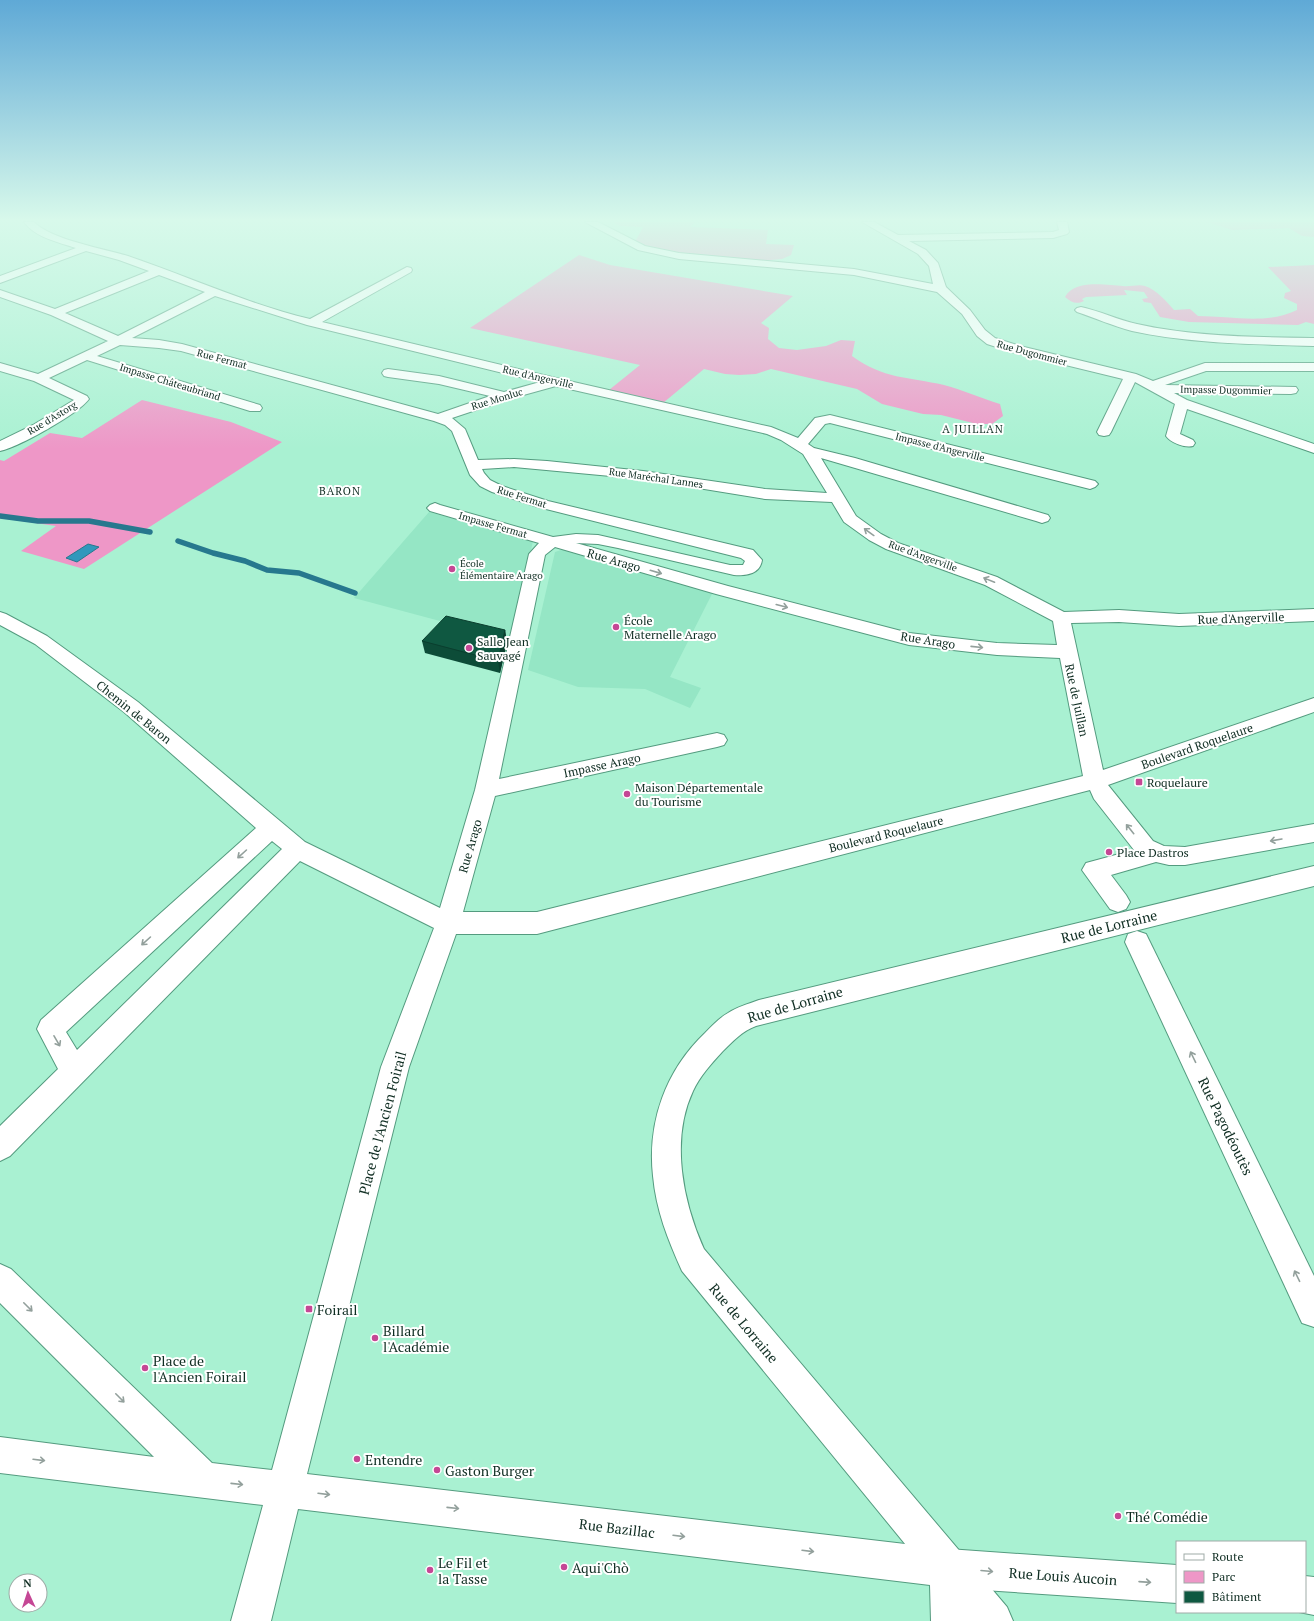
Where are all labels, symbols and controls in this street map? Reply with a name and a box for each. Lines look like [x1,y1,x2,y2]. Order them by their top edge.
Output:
street label: Rue Dugommier [995,337,1069,369]
street label: Rue Fermat [196,346,249,372]
street label: Impasse Châteaubriand [118,360,222,404]
street label: Rue d'Angerville [501,363,575,391]
street label: Impasse Dugommier [1180,383,1272,397]
street label: Rue Monluc [470,385,525,413]
street label: Rue d'Astorg [25,398,80,438]
district label: A JUILLAN [942,422,1004,436]
street label: Impasse d'Angerville [894,430,986,464]
street label: Rue Maréchal Lannes [608,465,704,491]
street label: Rue Fermat [496,483,549,511]
district label: BARON [319,484,361,498]
street label: Impasse Fermat [457,509,529,541]
one-way arrow [864,528,875,536]
street label: Rue d'Angerville [887,538,959,574]
street label: Rue Arago [585,545,643,575]
place label: École Élémentaire Arago [460,557,543,582]
marker: École Élémentaire Arago [447,564,457,574]
one-way arrow [650,569,663,576]
one-way arrow [984,576,996,584]
one-way arrow [775,603,788,610]
street label: Rue d'Angerville [1197,609,1285,627]
place label: École Maternelle Arago [624,613,717,642]
marker: École Maternelle Arago [611,622,621,632]
street label: Rue Arago [900,628,957,652]
place label: Salle Jean Sauvagé [477,634,529,663]
marker: Salle Jean Sauvagé [464,643,474,653]
one-way arrow [970,643,983,651]
street label: Rue de Juillan [1062,662,1092,738]
street label: Chemin de Baron [93,677,175,747]
street label: Boulevard Roquelaure [1139,720,1255,772]
street label: Impasse Arago [562,749,642,780]
place label: Roquelaure [1147,775,1208,790]
marker: Roquelaure [1134,777,1144,787]
place label: Maison Départementale du Tourisme [635,780,763,809]
marker: Maison Départementale du Tourisme [622,789,632,799]
street label: Boulevard Roquelaure [827,813,945,855]
street label: Rue Arago [455,817,485,875]
one-way arrow [1126,823,1135,834]
one-way arrow [1269,836,1282,844]
place label: Place Dastros [1117,845,1189,860]
marker: Place Dastros [1104,847,1114,857]
one-way arrow [237,849,247,859]
street label: Rue de Lorraine [1059,905,1159,947]
one-way arrow [141,937,151,946]
street label: Rue de Lorraine [745,981,845,1027]
one-way arrow [54,1035,62,1047]
street label: Place de l'Ancien Foirail [354,1049,410,1197]
one-way arrow [1189,1052,1196,1064]
street label: Rue Pagodéoutès [1194,1074,1258,1178]
one-way arrow [1293,1270,1300,1282]
street label: Rue de Lorraine [705,1279,783,1367]
place label: Foirail [317,1300,357,1319]
one-way arrow [23,1302,33,1312]
marker: Foirail [304,1304,314,1314]
place label: Billard l'Académie [383,1321,449,1356]
marker: Billard l'Académie [370,1333,380,1343]
place label: Place de l'Ancien Foirail [153,1351,246,1386]
marker: Place de l'Ancien Foirail [140,1363,150,1373]
one-way arrow [115,1393,125,1403]
place label: Entendre [365,1450,422,1469]
marker: Entendre [352,1454,362,1464]
one-way arrow [32,1456,45,1464]
place label: Gaston Burger [445,1461,535,1480]
marker: Gaston Burger [432,1465,442,1475]
one-way arrow [230,1480,243,1488]
one-way arrow [317,1491,330,1498]
one-way arrow [446,1505,459,1512]
place label: Thé Comédie [1126,1507,1208,1526]
marker: Thé Comédie [1113,1511,1123,1521]
street label: Rue Bazillac [578,1514,656,1542]
one-way arrow [672,1532,685,1540]
legend [1176,1541,1306,1613]
one-way arrow [801,1547,814,1555]
text: Route [1212,1549,1243,1564]
place label: Le Fil et la Tasse [438,1553,489,1588]
place label: Aqui'Chò [572,1558,629,1577]
marker: Aqui'Chò [559,1562,569,1572]
street label: Rue Louis Aucoin [1008,1563,1118,1589]
marker: Le Fil et la Tasse [425,1565,435,1575]
one-way arrow [980,1567,993,1574]
text: Parc [1212,1569,1236,1584]
north arrow [8,1573,48,1613]
text: N [23,1576,33,1590]
one-way arrow [1138,1579,1151,1586]
text: Bâtiment [1212,1589,1262,1604]

